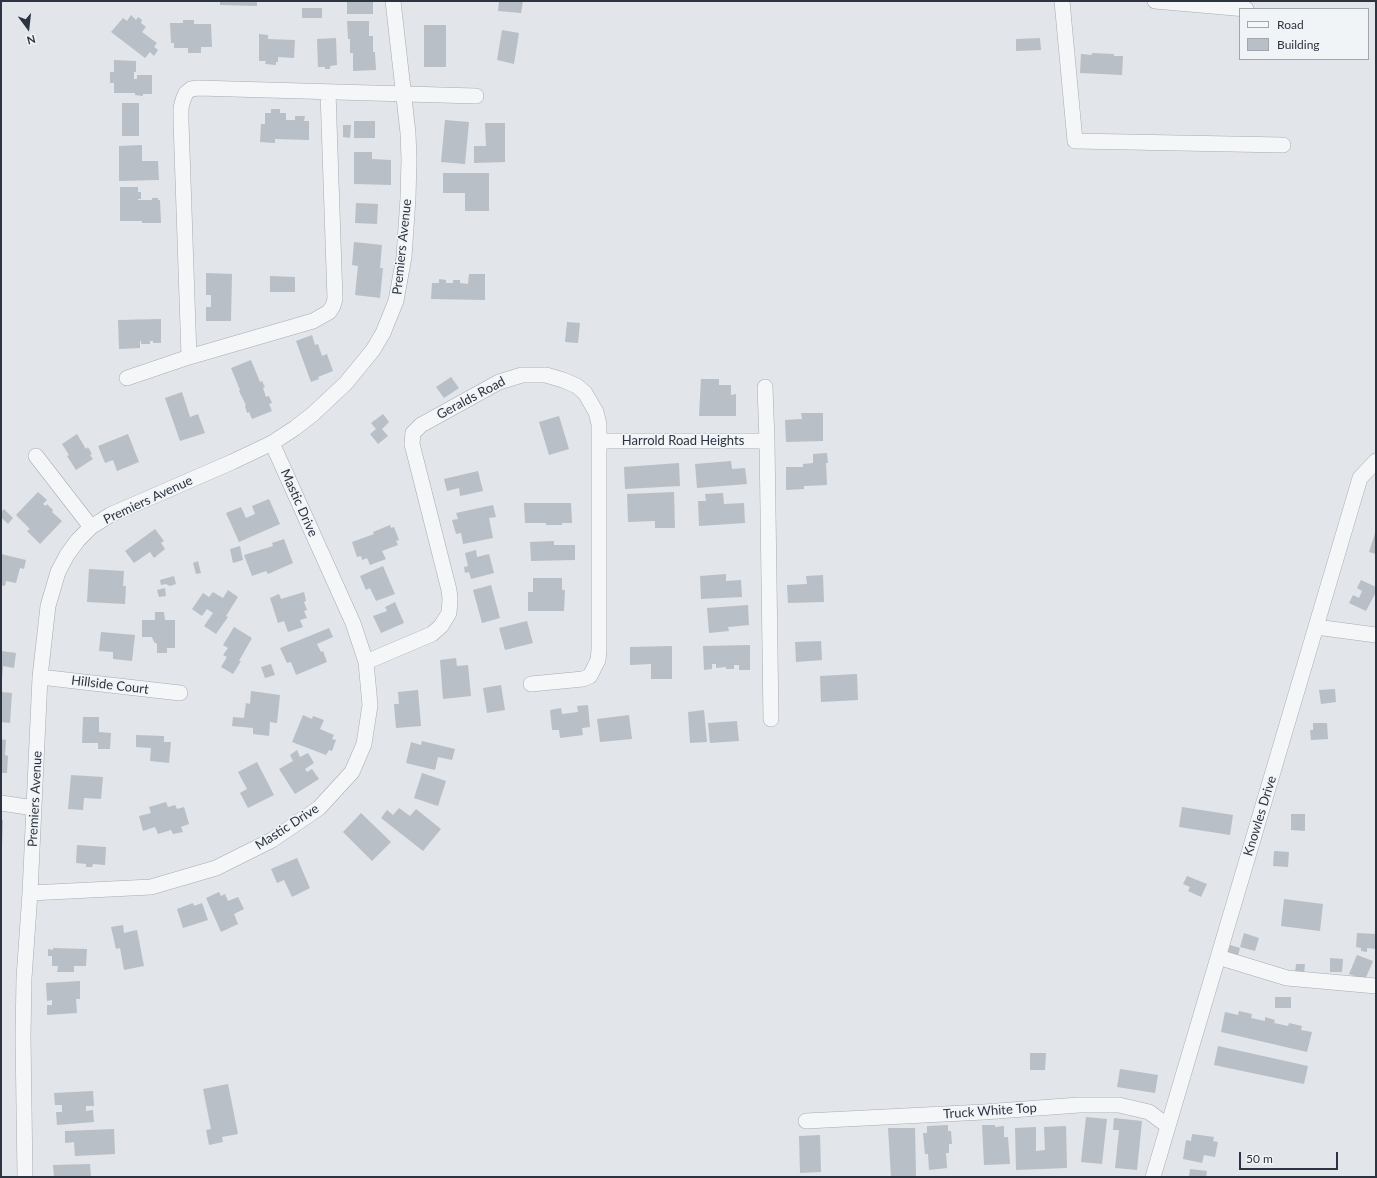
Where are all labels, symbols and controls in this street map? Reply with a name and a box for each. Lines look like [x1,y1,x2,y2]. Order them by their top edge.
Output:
north arrow [8,8,48,48]
legend [1239,8,1369,60]
text: Road [1277,17,1304,32]
text: N [25,33,37,47]
text: Building [1277,37,1320,52]
street label: Premiers Avenue [389,198,415,296]
street label: Geralds Road [434,373,508,423]
street label: Harrold Road Heights [622,433,744,449]
street label: Mastic Drive [277,467,321,539]
street label: Premiers Avenue [101,473,195,527]
street label: Hillside Court [70,673,150,697]
street label: Premiers Avenue [25,750,45,848]
street label: Knowles Drive [1240,774,1280,858]
street label: Mastic Drive [252,801,322,853]
street label: Truck White Top [943,1100,1037,1122]
scale bar [1241,1144,1340,1170]
text: 50 m [1246,1151,1273,1166]

